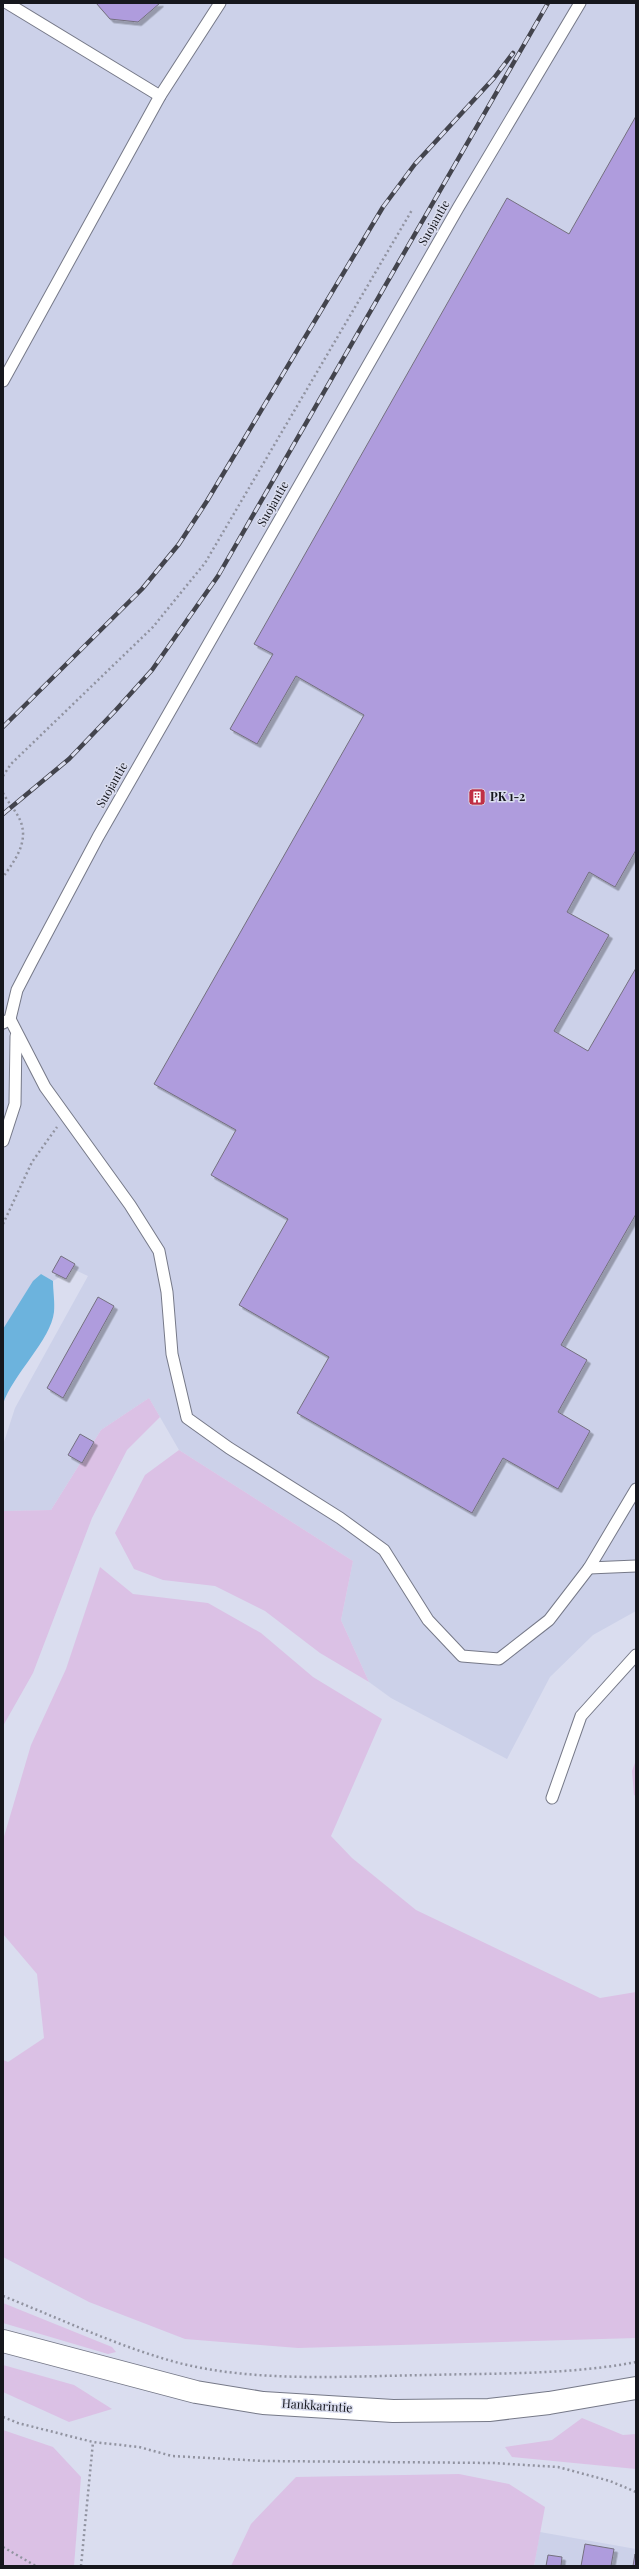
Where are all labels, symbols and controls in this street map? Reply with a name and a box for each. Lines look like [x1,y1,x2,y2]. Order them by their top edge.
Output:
street label: Suojantie [414,197,453,248]
street label: Suojantie [253,478,292,529]
street label: Suojantie [92,759,131,810]
building icon: PK 1-2 [467,787,487,807]
place label: PK 1-2 [490,788,525,804]
street label: Hankkarintie [281,2395,353,2415]

